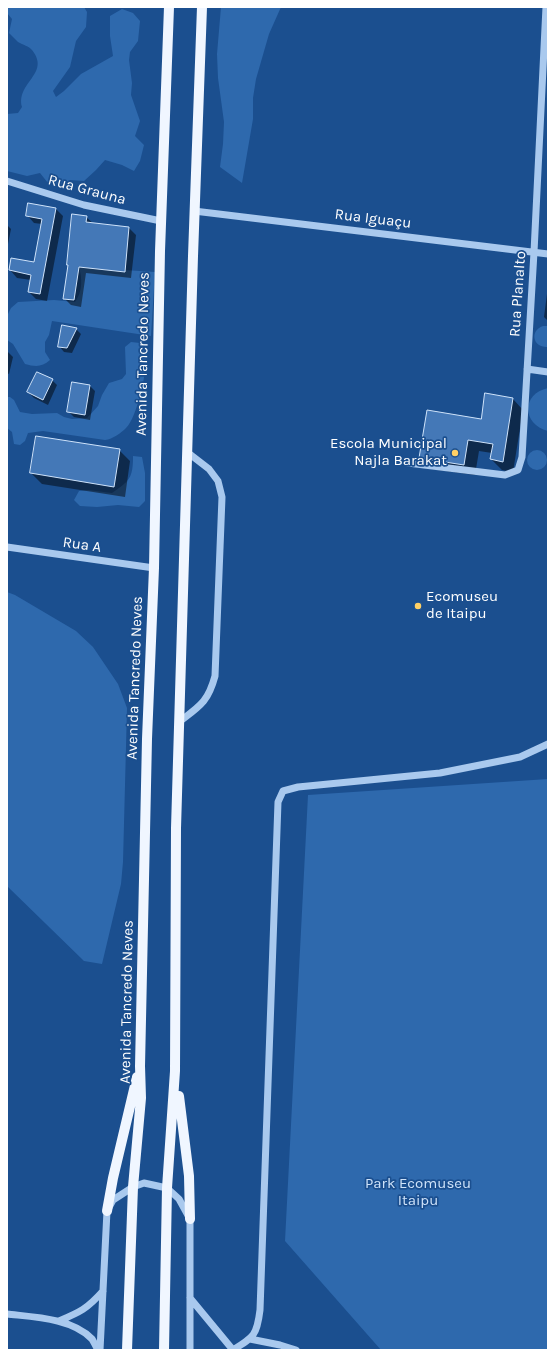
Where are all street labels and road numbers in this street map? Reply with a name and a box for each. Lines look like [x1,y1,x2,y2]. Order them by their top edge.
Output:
street label: Rua Grauna [46,171,128,209]
street label: Rua Iguaçu [334,205,412,233]
street label: Rua Planalto [506,250,530,338]
street label: Avenida Tancredo Neves [133,272,153,436]
street label: Rua A [62,533,102,557]
street label: Avenida Tancredo Neves [123,596,147,760]
street label: Avenida Tancredo Neves [117,920,137,1084]

